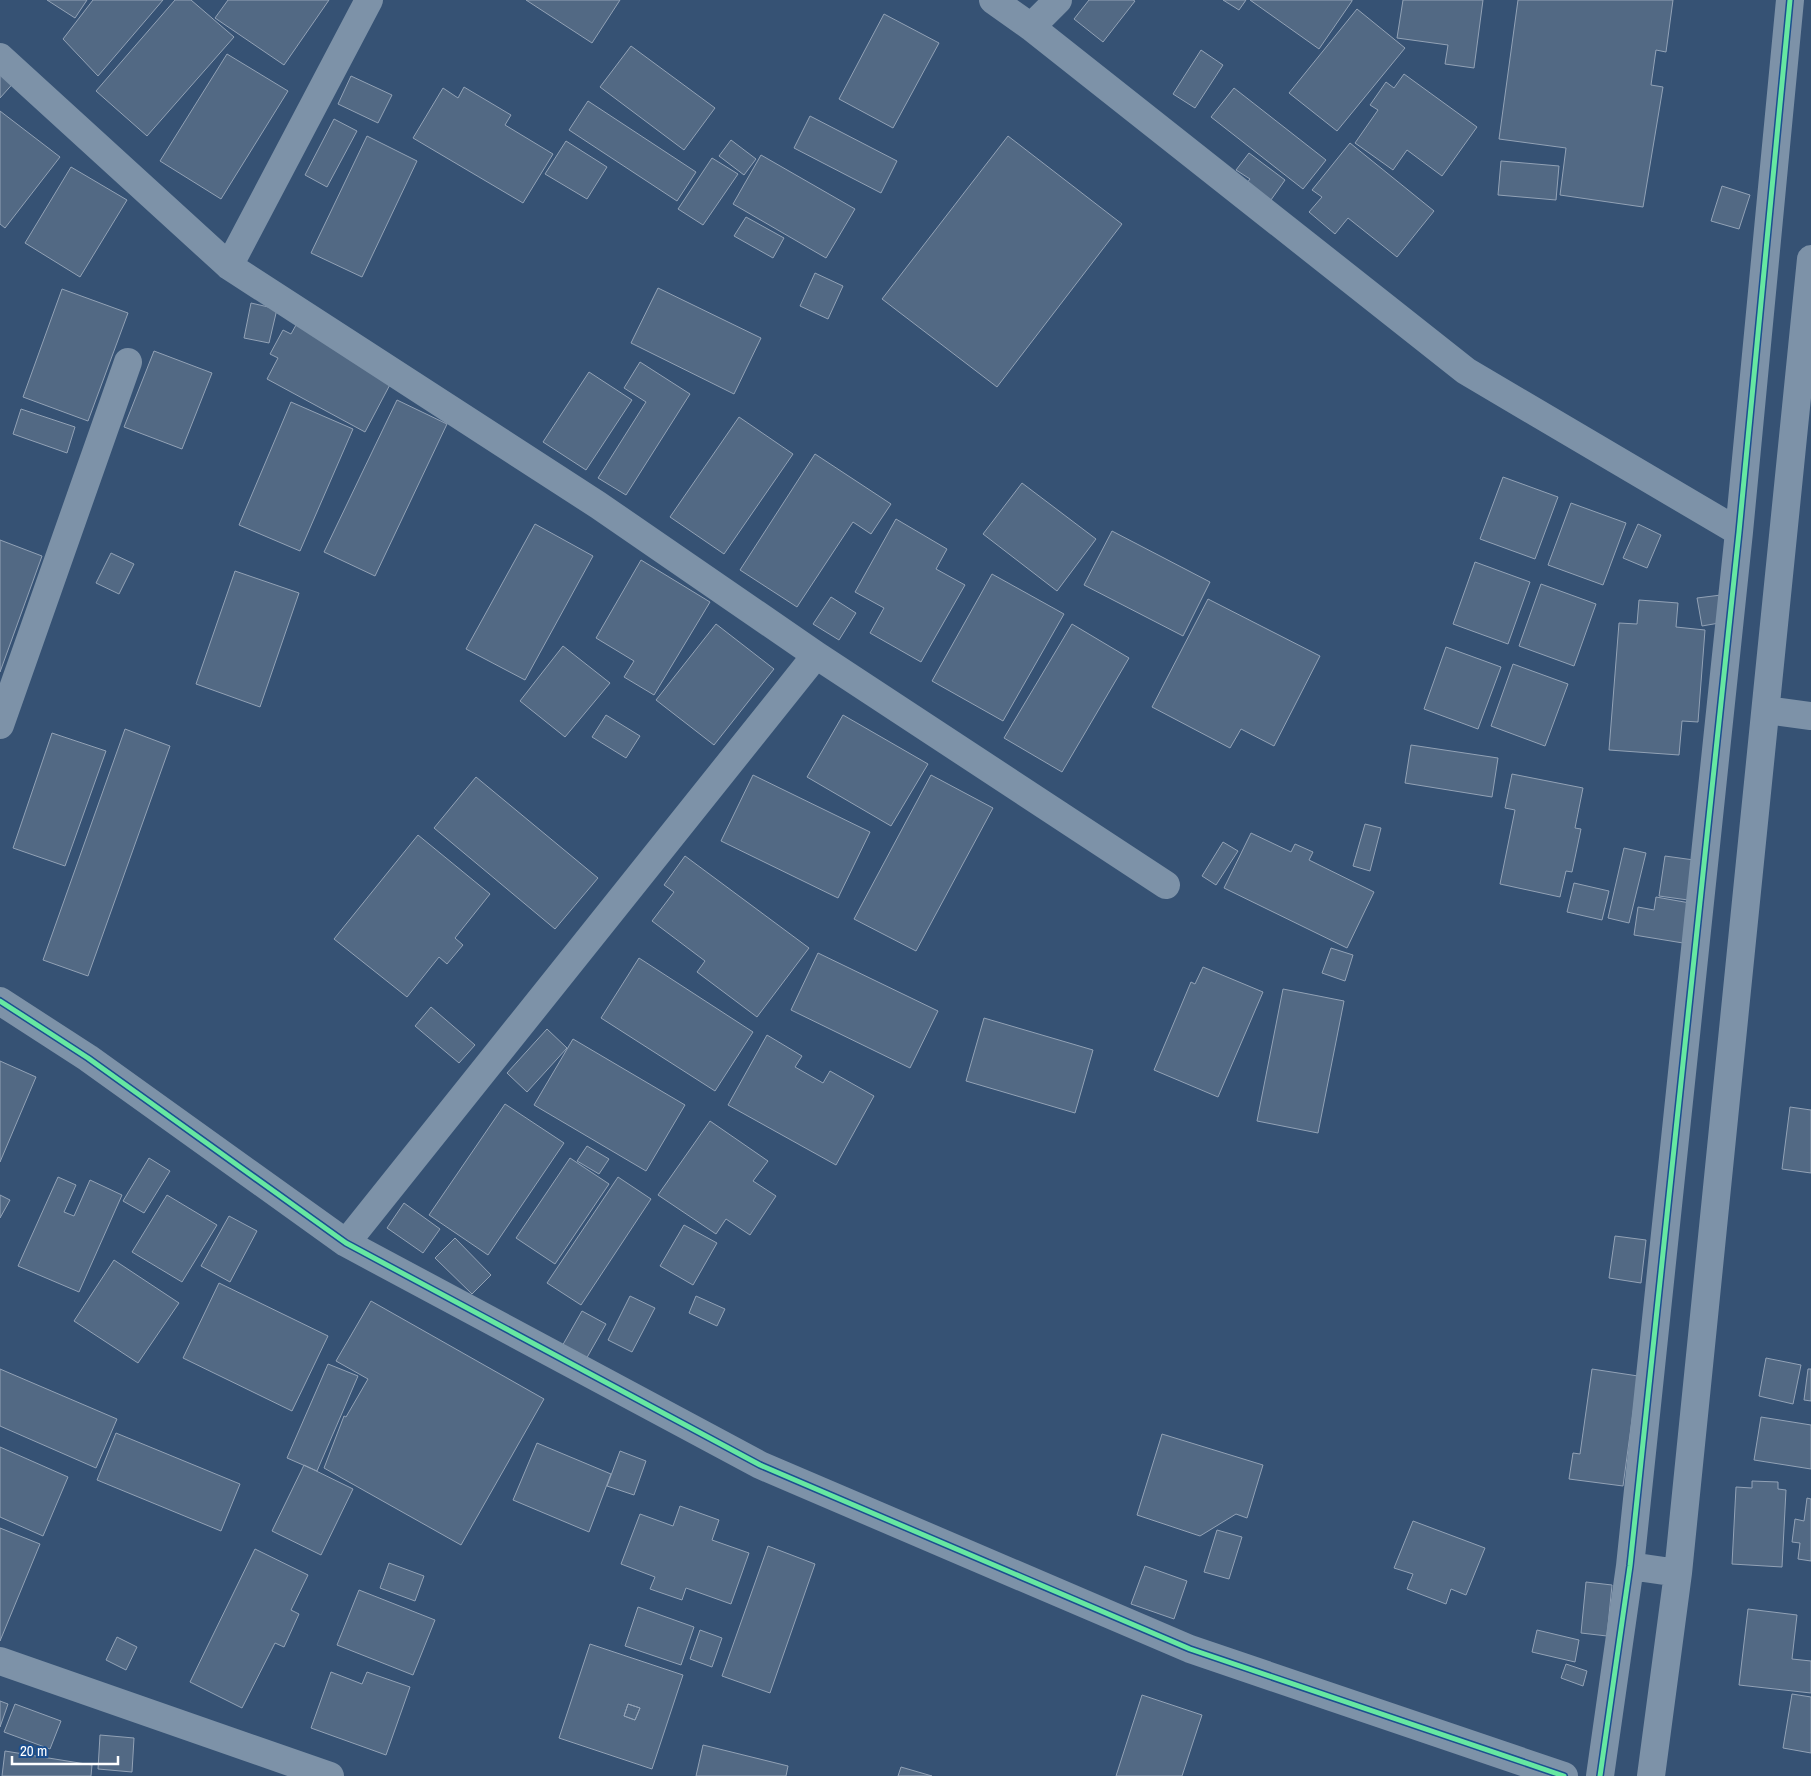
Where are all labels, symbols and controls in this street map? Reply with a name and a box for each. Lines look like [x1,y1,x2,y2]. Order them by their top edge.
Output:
scale bar [12,1734,119,1766]
text: 20 m [20,1740,47,1761]

